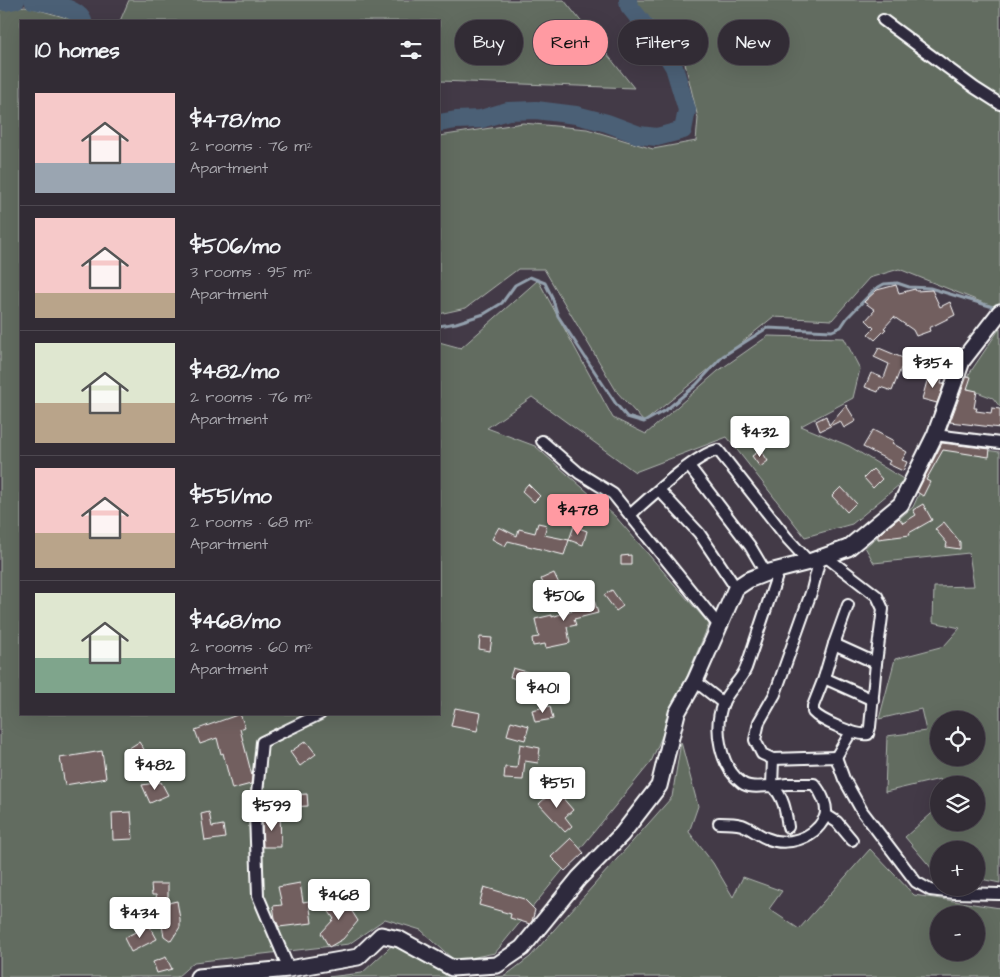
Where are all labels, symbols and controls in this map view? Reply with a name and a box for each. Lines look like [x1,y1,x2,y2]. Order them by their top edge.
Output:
chip: Buy [455,20,523,65]
chip: Rent [533,20,608,65]
chip: Filters [618,20,708,65]
chip: New [718,20,789,65]
text: 10 homes [35,36,120,65]
icon: filters [397,36,425,64]
text: $478/mo [190,106,280,135]
icon: home [75,113,135,173]
text: 2 rooms · 76 m² [190,135,313,157]
text: Apartment [190,157,268,179]
text: $506/mo [190,232,281,261]
icon: home [75,238,135,298]
text: 3 rooms · 95 m² [190,261,312,283]
text: Apartment [190,283,268,305]
pin: $354 [903,346,963,389]
text: $354 [913,352,953,374]
text: $482/mo [190,357,279,386]
icon: home [75,363,135,423]
text: 2 rooms · 76 m² [190,386,313,408]
text: Apartment [190,408,268,430]
pin: $432 [730,416,790,458]
text: $432 [741,421,779,443]
text: $551/mo [190,482,272,511]
icon: home [75,488,135,548]
pin: $478 [548,494,608,536]
text: $478 [558,499,598,521]
text: 2 rooms · 68 m² [190,511,313,533]
text: Apartment [190,533,268,555]
pin: $506 [534,580,594,622]
text: $506 [544,585,584,607]
text: $468/mo [190,607,280,636]
icon: home [75,613,135,673]
text: 2 rooms · 60 m² [190,636,313,658]
text: Apartment [190,658,268,680]
pin: $401 [513,672,573,714]
text: $401 [527,677,559,699]
map controls [930,711,985,961]
button: locate [930,711,985,766]
pin: $482 [125,748,185,791]
text: $482 [135,754,175,776]
pin: $551 [527,766,587,809]
text: $551 [540,772,574,794]
button: layers [930,776,985,831]
pin: $599 [242,790,302,832]
text: $599 [253,795,291,817]
button: + [930,841,985,896]
pin: $468 [309,878,369,921]
text: $468 [319,884,359,906]
pin: $434 [110,896,170,939]
text: $434 [121,902,159,924]
button: − [930,906,985,961]

